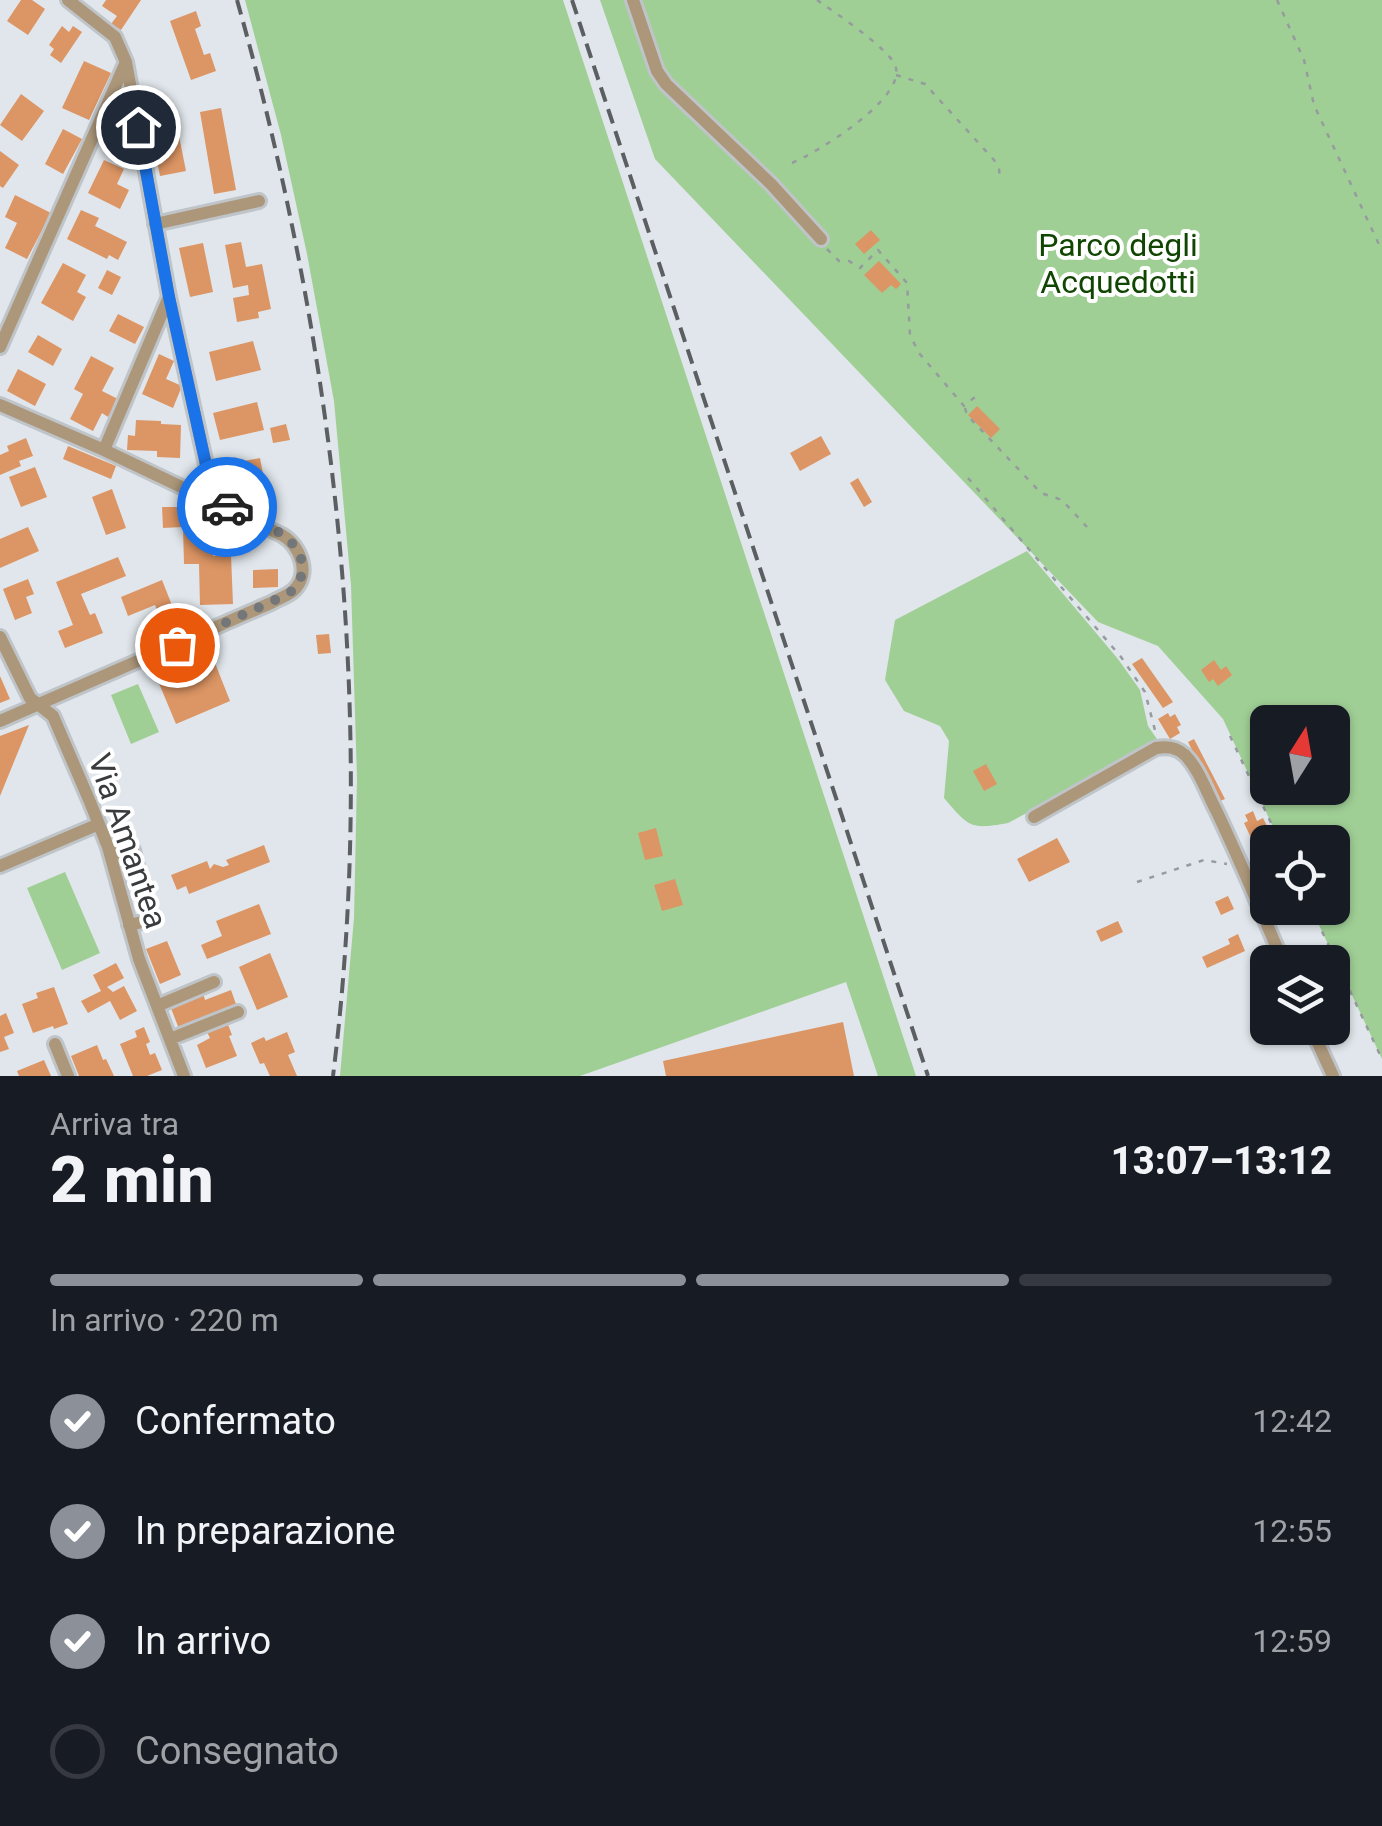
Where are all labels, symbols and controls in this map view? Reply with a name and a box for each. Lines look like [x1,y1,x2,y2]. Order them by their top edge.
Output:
pin [96,85,181,170]
icon: home [111,100,166,155]
park label: Parco degli Acquedotti [1038,226,1198,301]
courier [177,457,277,557]
icon: car [200,480,255,535]
pin [135,603,220,688]
icon: bag [150,618,205,673]
north arrow [1250,705,1350,805]
map controls [1250,705,1350,1045]
street label: Via Amantea [80,749,176,933]
button: locate [1250,825,1350,925]
button: layers [1250,945,1350,1045]
text: Arriva tra [50,1105,179,1143]
text: 13:07–13:12 [1111,1139,1332,1183]
text: 2 min [50,1142,214,1218]
text: In arrivo · 220 m [50,1301,279,1339]
icon: check [50,1394,105,1449]
text: Confermato [135,1399,336,1443]
text: 12:42 [1252,1402,1332,1440]
icon: check [50,1504,105,1559]
text: In preparazione [135,1509,395,1553]
text: 12:55 [1252,1512,1332,1550]
icon: check [50,1614,105,1669]
text: In arrivo [135,1619,271,1663]
text: 12:59 [1252,1622,1332,1660]
text: Consegnato [135,1729,339,1773]

